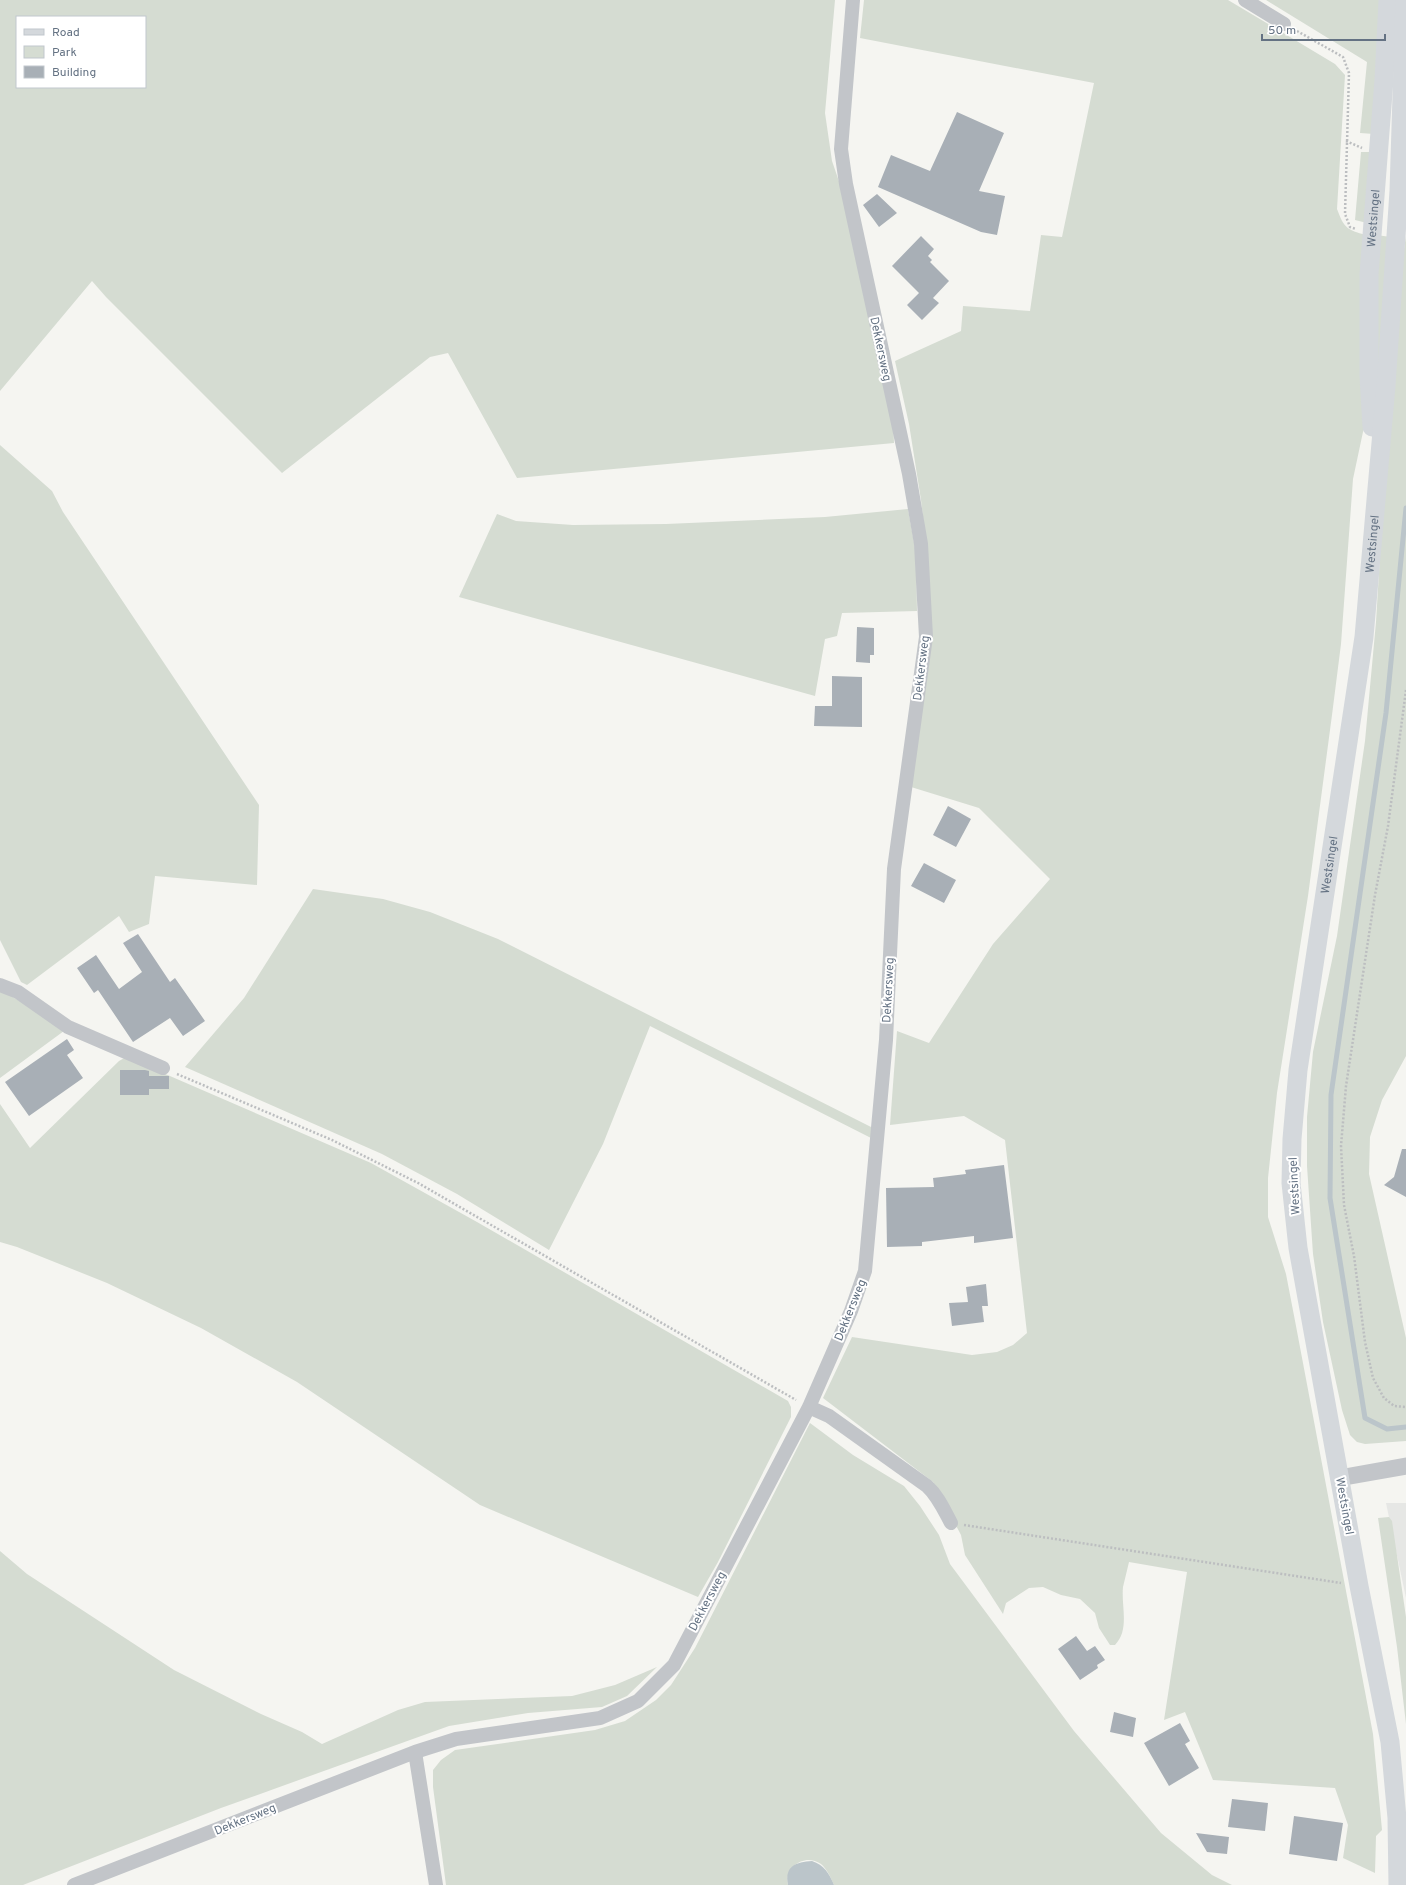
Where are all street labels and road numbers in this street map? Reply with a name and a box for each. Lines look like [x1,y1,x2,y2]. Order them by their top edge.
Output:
street label: Westsingel [1364,189,1385,248]
street label: Dekkersweg [865,316,895,383]
street label: Westsingel [1363,514,1384,574]
street label: Dekkersweg [910,635,934,702]
street label: Westsingel [1318,835,1343,895]
street label: Dekkersweg [879,957,899,1023]
street label: Westsingel [1285,1157,1305,1215]
street label: Dekkersweg [831,1277,871,1344]
street label: Westsingel [1331,1476,1357,1536]
street label: Dekkersweg [685,1569,730,1634]
street label: Dekkersweg [212,1800,279,1840]

